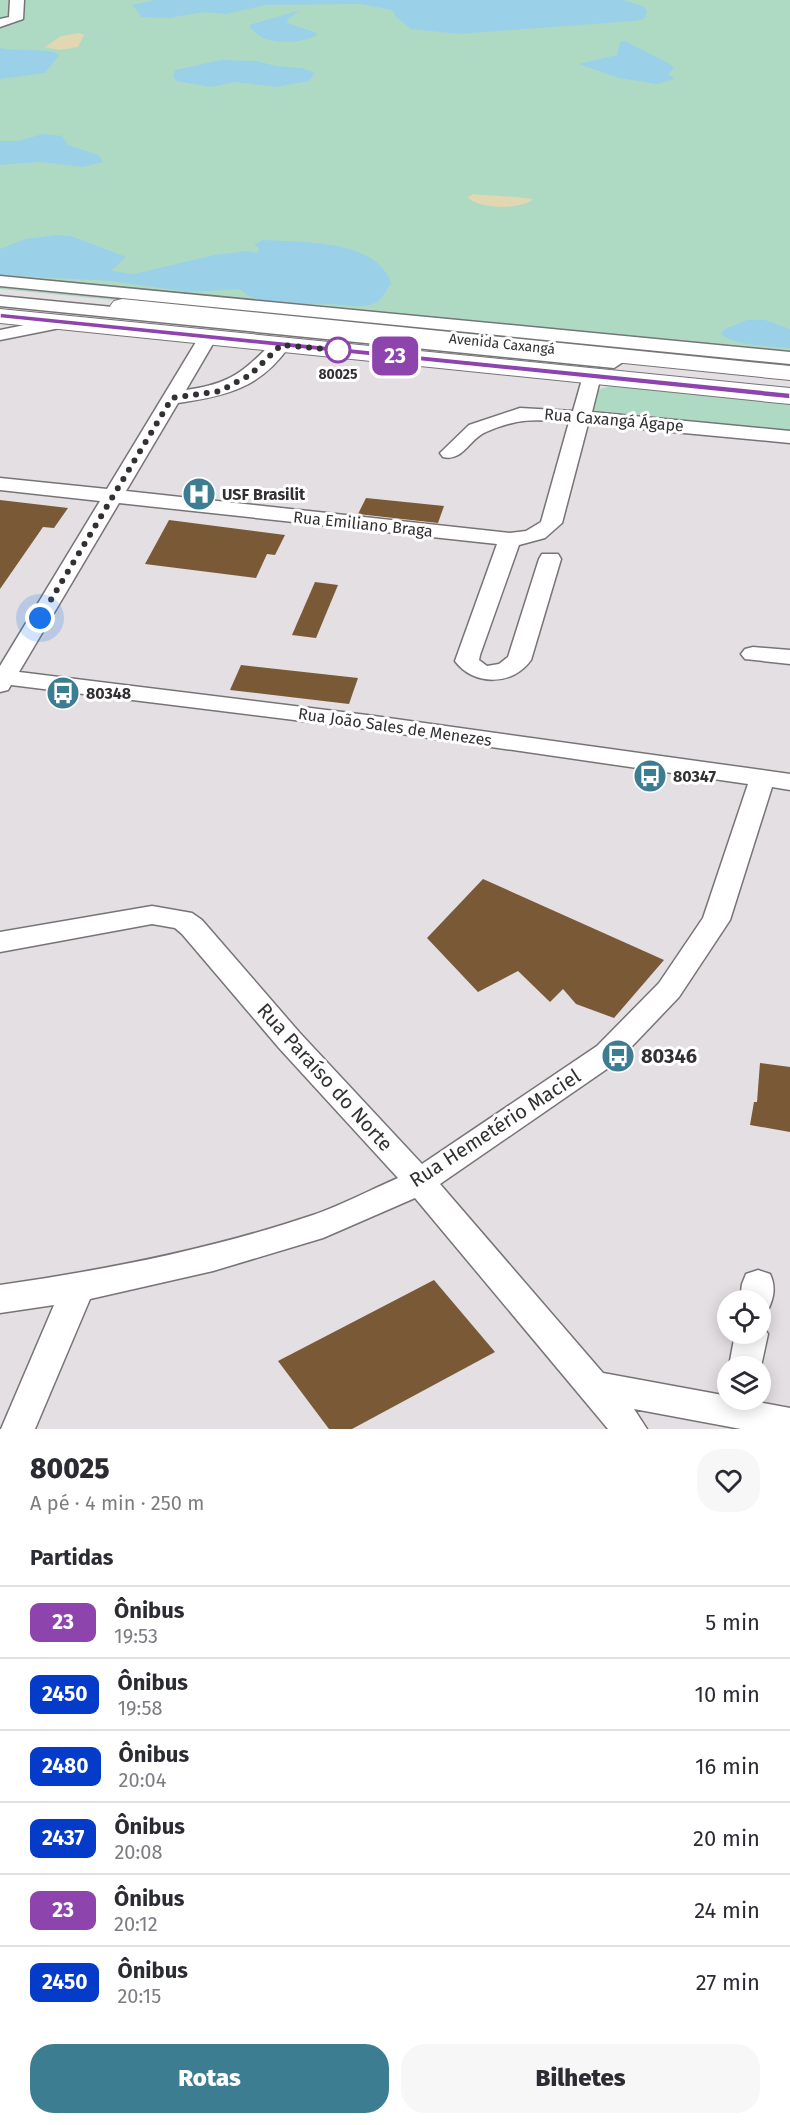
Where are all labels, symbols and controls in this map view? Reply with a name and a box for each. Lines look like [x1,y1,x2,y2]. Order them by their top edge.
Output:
street label: Avenida Caxangá [448,330,556,358]
line badge: 23 [368,336,422,376]
marker: 80025 [325,337,351,363]
text: 23 [384,343,406,369]
place label: 80025 [318,366,358,383]
street label: Rua Caxangá Ágape [543,403,685,436]
hospital icon: USF Brasilit [181,476,217,512]
place label: USF Brasilit [222,485,306,504]
street label: Rua Emiliano Braga [292,507,434,541]
your location [25,603,55,633]
bus stop icon: 80348 [45,675,81,711]
place label: 80348 [86,684,131,703]
street label: Rua João Sales de Menezes [297,704,493,750]
bus stop icon: 80347 [632,758,668,794]
place label: 80347 [673,767,716,786]
street label: Rua Paraíso do Norte [252,998,398,1156]
bus stop icon: 80346 [600,1038,636,1074]
place label: 80346 [641,1044,697,1068]
street label: Rua Hemetério Maciel [405,1064,585,1192]
map controls [717,1290,771,1410]
button: locate [717,1290,771,1344]
button: layers [717,1356,771,1410]
button: heart [697,1449,760,1512]
text: 80025 [30,1452,109,1485]
text: A pé · 4 min · 250 m [30,1491,204,1515]
text: Partidas [30,1544,113,1571]
text: Ônibus [114,1597,184,1624]
text: 23 [52,1609,74,1635]
text: 5 min [705,1609,760,1636]
text: 19:53 [114,1624,158,1648]
text: Ônibus [117,1669,188,1696]
text: 2450 [42,1681,87,1707]
text: 10 min [694,1681,760,1708]
text: 19:58 [117,1696,163,1720]
text: Ônibus [119,1741,189,1768]
text: 2480 [42,1753,89,1779]
text: 16 min [695,1753,760,1780]
text: 20:04 [119,1768,166,1792]
text: Ônibus [114,1813,185,1840]
text: 2437 [42,1825,84,1851]
text: 20 min [693,1825,760,1852]
text: 20:08 [114,1840,162,1864]
text: Ônibus [114,1885,184,1912]
text: 23 [52,1897,74,1923]
text: 24 min [694,1897,760,1924]
text: 20:12 [114,1912,158,1936]
text: Ônibus [117,1957,188,1984]
text: 2450 [42,1969,87,1995]
text: 27 min [696,1969,760,1996]
text: 20:15 [117,1984,161,2008]
button: Rotas [30,2044,389,2113]
button: Bilhetes [401,2044,760,2113]

